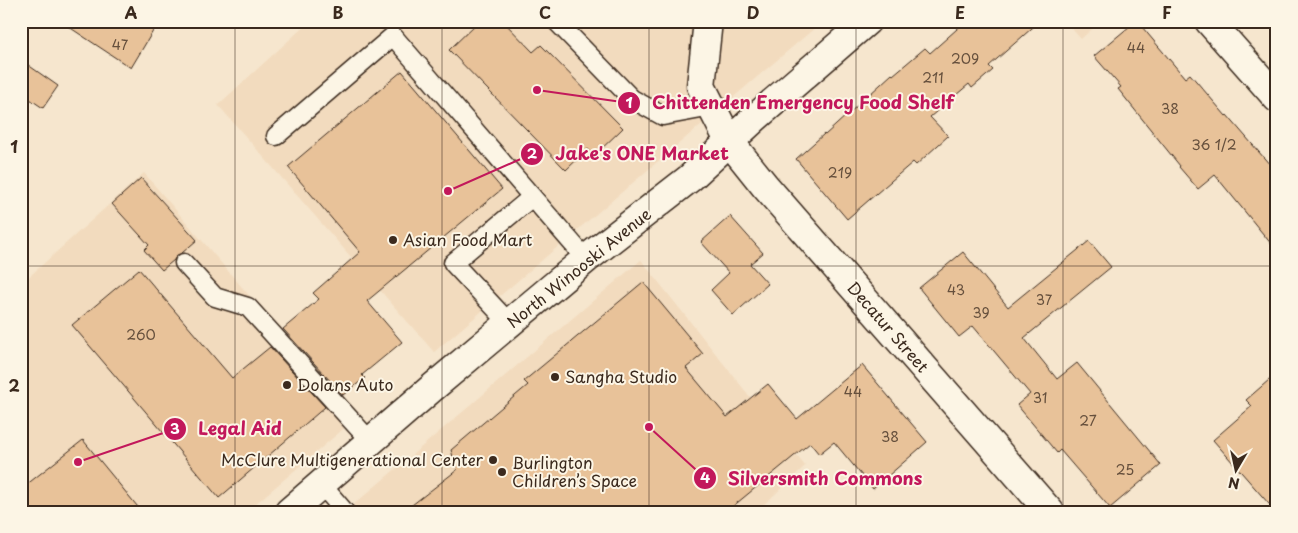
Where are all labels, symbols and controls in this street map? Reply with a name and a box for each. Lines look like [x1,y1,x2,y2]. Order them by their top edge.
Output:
text: A [125,0,138,24]
text: B [333,0,344,24]
text: C [539,0,551,24]
text: D [747,0,759,24]
text: E [955,0,965,24]
text: F [1162,0,1172,24]
house number: 47 [112,34,129,55]
house number: 44 [1127,37,1145,58]
house number: 209 [951,48,979,69]
house number: 211 [922,67,944,88]
callout: Chittenden Emergency Food Shelf [616,87,966,120]
text: Chittenden Emergency Food Shelf [652,88,955,115]
text: 1 [625,90,633,113]
house number: 38 [1161,98,1179,119]
text: 1 [10,134,18,158]
house number: 36 1/2 [1191,134,1237,155]
callout: Jake's ONE Market [519,137,740,170]
text: Jake's ONE Market [555,139,729,166]
text: 2 [527,141,538,164]
house number: 219 [828,162,852,183]
street label: North Winooski Avenue [501,201,656,333]
place label: Asian Food Mart [403,227,533,251]
marker: Asian Food Mart [387,234,399,246]
street label: Decatur Street [842,275,936,378]
house number: 43 [947,279,965,300]
house number: 37 [1036,289,1053,310]
house number: 39 [972,302,990,323]
house number: 260 [126,324,156,345]
place label: Sangha Studio [565,364,677,388]
marker: Sangha Studio [549,371,561,383]
place label: Dolans Auto [297,372,394,396]
text: 2 [8,373,20,397]
marker: Dolans Auto [281,379,293,391]
house number: 44 [844,381,862,402]
house number: 31 [1033,387,1047,408]
house number: 27 [1079,410,1097,431]
callout: Legal Aid [163,413,292,446]
text: Legal Aid [198,414,282,441]
text: 3 [170,416,180,439]
house number: 38 [881,426,899,447]
north arrow [1210,446,1260,496]
place label: McClure Multigenerational Center [221,447,484,471]
place label: Burlington Children’s Space [512,450,637,492]
marker: McClure Multigenerational Center [487,454,499,466]
house number: 25 [1116,459,1134,480]
callout: Silversmith Commons [692,462,932,495]
text: Silversmith Commons [728,464,923,491]
text: 4 [700,465,710,488]
marker: Burlington Children’s Space [496,466,508,478]
text: N [1227,472,1241,495]

